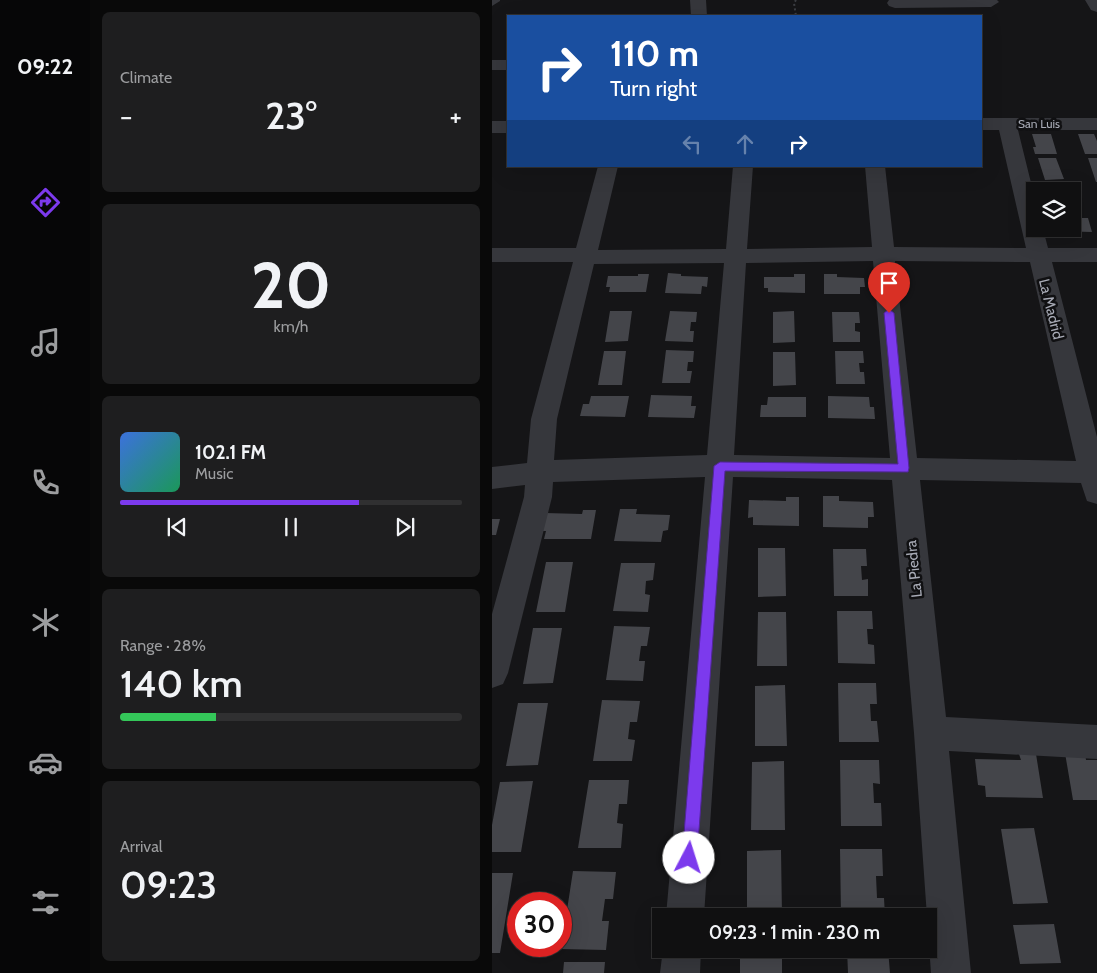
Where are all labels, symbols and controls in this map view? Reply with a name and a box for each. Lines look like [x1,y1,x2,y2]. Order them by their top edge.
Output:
text: 110 m [610,32,699,75]
icon: right [527,35,592,100]
text: 09:22 [17,53,73,80]
text: Climate [120,68,172,87]
text: Turn right [610,75,697,102]
text: 23° [265,92,317,139]
text: − [120,99,132,133]
text: + [450,99,462,133]
street label: San Luis [1018,116,1060,131]
icon: left [678,130,706,158]
icon: ahead [731,130,759,158]
icon: right [784,130,812,158]
map controls [1026,182,1081,237]
button: layers [1026,182,1081,237]
icon: directions [28,185,63,220]
text: 20 [251,245,331,324]
pin [868,262,910,313]
icon: arrive [875,269,903,297]
street label: La Madrid [1035,277,1067,341]
text: km/h [273,317,309,336]
icon: music [28,325,63,360]
text: 102.1 FM [195,441,266,464]
text: Music [195,464,233,483]
icon: phone [28,465,63,500]
icon: previous [163,513,191,541]
icon: pause [277,513,305,541]
icon: next [391,513,419,541]
street label: La Piedra [902,539,926,599]
icon: climate [28,605,63,640]
text: Range · 28% [120,636,206,655]
text: 140 km [120,660,243,707]
icon: car [28,745,63,780]
position arrow [662,831,714,883]
text: Arrival [120,837,163,856]
text: 09:23 [120,861,217,908]
icon: filters [28,885,63,920]
speed limit sign: 30 [507,892,572,957]
text: 09:23 · 1 min · 230 m [709,921,880,944]

